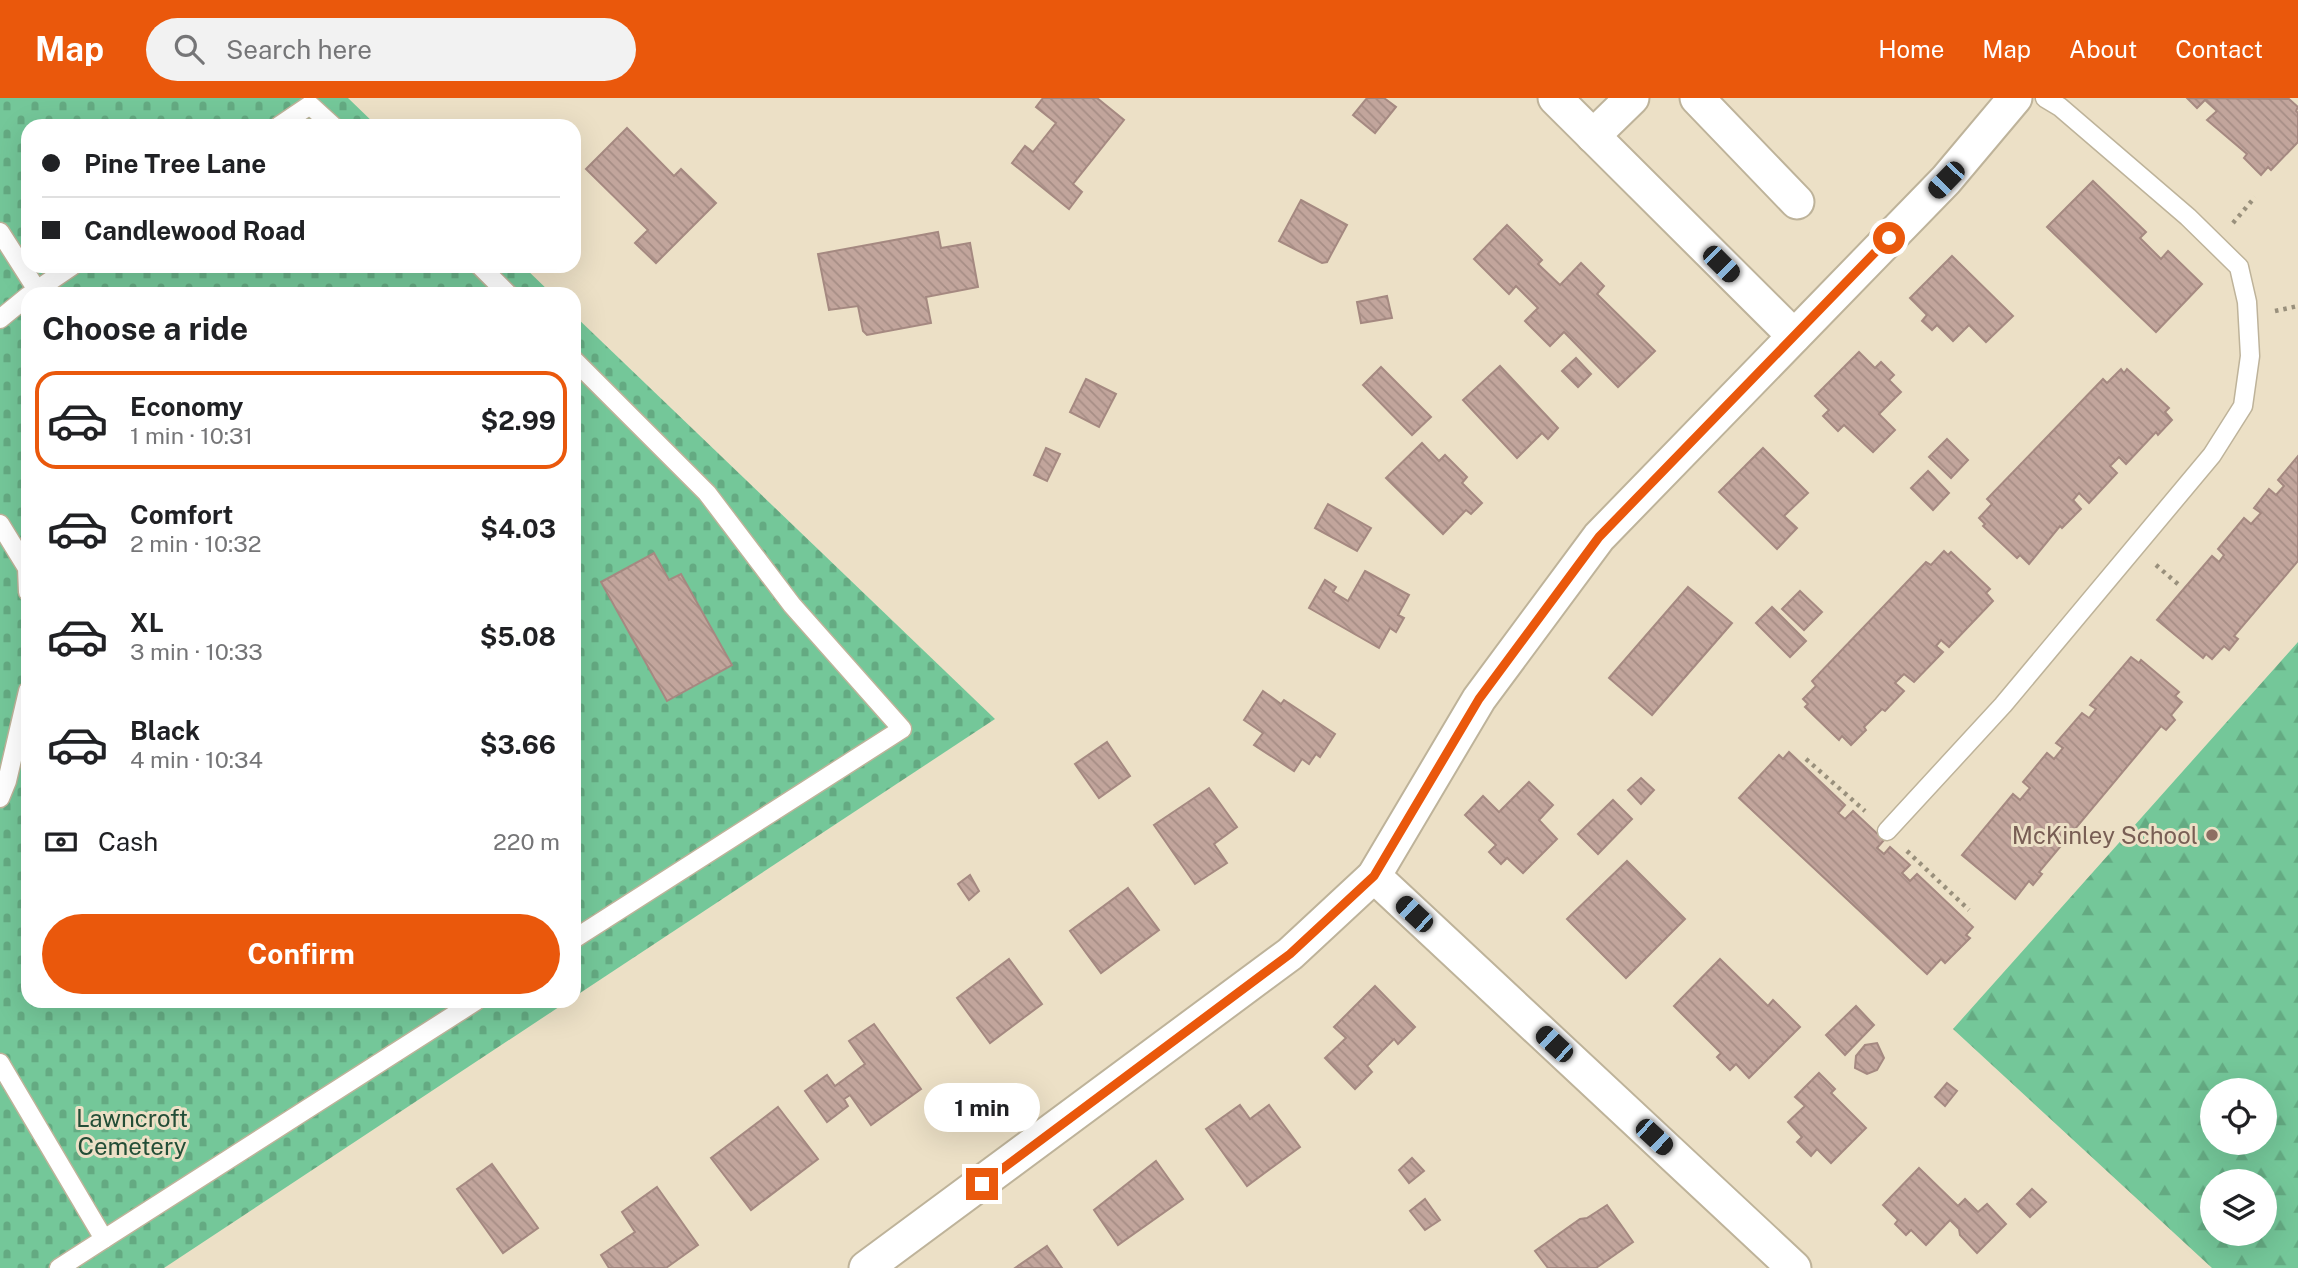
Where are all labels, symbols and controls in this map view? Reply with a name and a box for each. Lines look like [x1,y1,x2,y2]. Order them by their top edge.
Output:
search box [146,18,636,81]
text: Map [35,30,104,68]
icon: search [170,30,208,68]
text: Search here [226,34,372,65]
text: Home [1878,35,1944,63]
text: Map [1982,35,2031,63]
text: About [2069,35,2137,63]
text: Contact [2175,35,2263,63]
text: Pine Tree Lane [84,148,266,179]
car [1924,158,1969,202]
text: Candlewood Road [84,215,306,246]
route start [1873,222,1905,254]
car [1699,242,1744,286]
text: Choose a ride [42,310,248,347]
icon: car [46,389,109,452]
text: Economy [130,391,243,422]
text: $2.99 [481,405,556,436]
text: 1 min · 10:31 [130,422,253,449]
icon: car [46,497,109,560]
text: Comfort [130,499,233,530]
text: $4.03 [480,513,556,544]
text: 2 min · 10:32 [130,530,261,557]
icon: car [46,605,109,668]
text: XL [130,607,164,638]
text: $5.08 [480,621,556,652]
text: 3 min · 10:33 [130,638,263,665]
icon: car [46,713,109,776]
text: Black [130,715,200,746]
text: $3.66 [480,729,556,760]
text: 4 min · 10:34 [130,746,263,773]
place label: McKinley School [2012,821,2198,849]
icon: cash [42,823,80,861]
text: Cash [98,826,158,857]
marker: McKinley School [2204,827,2220,843]
text: 220 m [493,828,560,855]
car [1392,892,1437,936]
button: Confirm [42,914,560,994]
car [1532,1022,1577,1066]
map controls [2200,1078,2277,1246]
button: locate [2200,1078,2277,1155]
callout: 1 min [924,1082,1040,1132]
text: 1 min [954,1094,1010,1121]
park label: Lawncroft Cemetery [76,1104,188,1160]
car [1632,1115,1677,1159]
route end [966,1168,998,1200]
button: layers [2200,1169,2277,1246]

